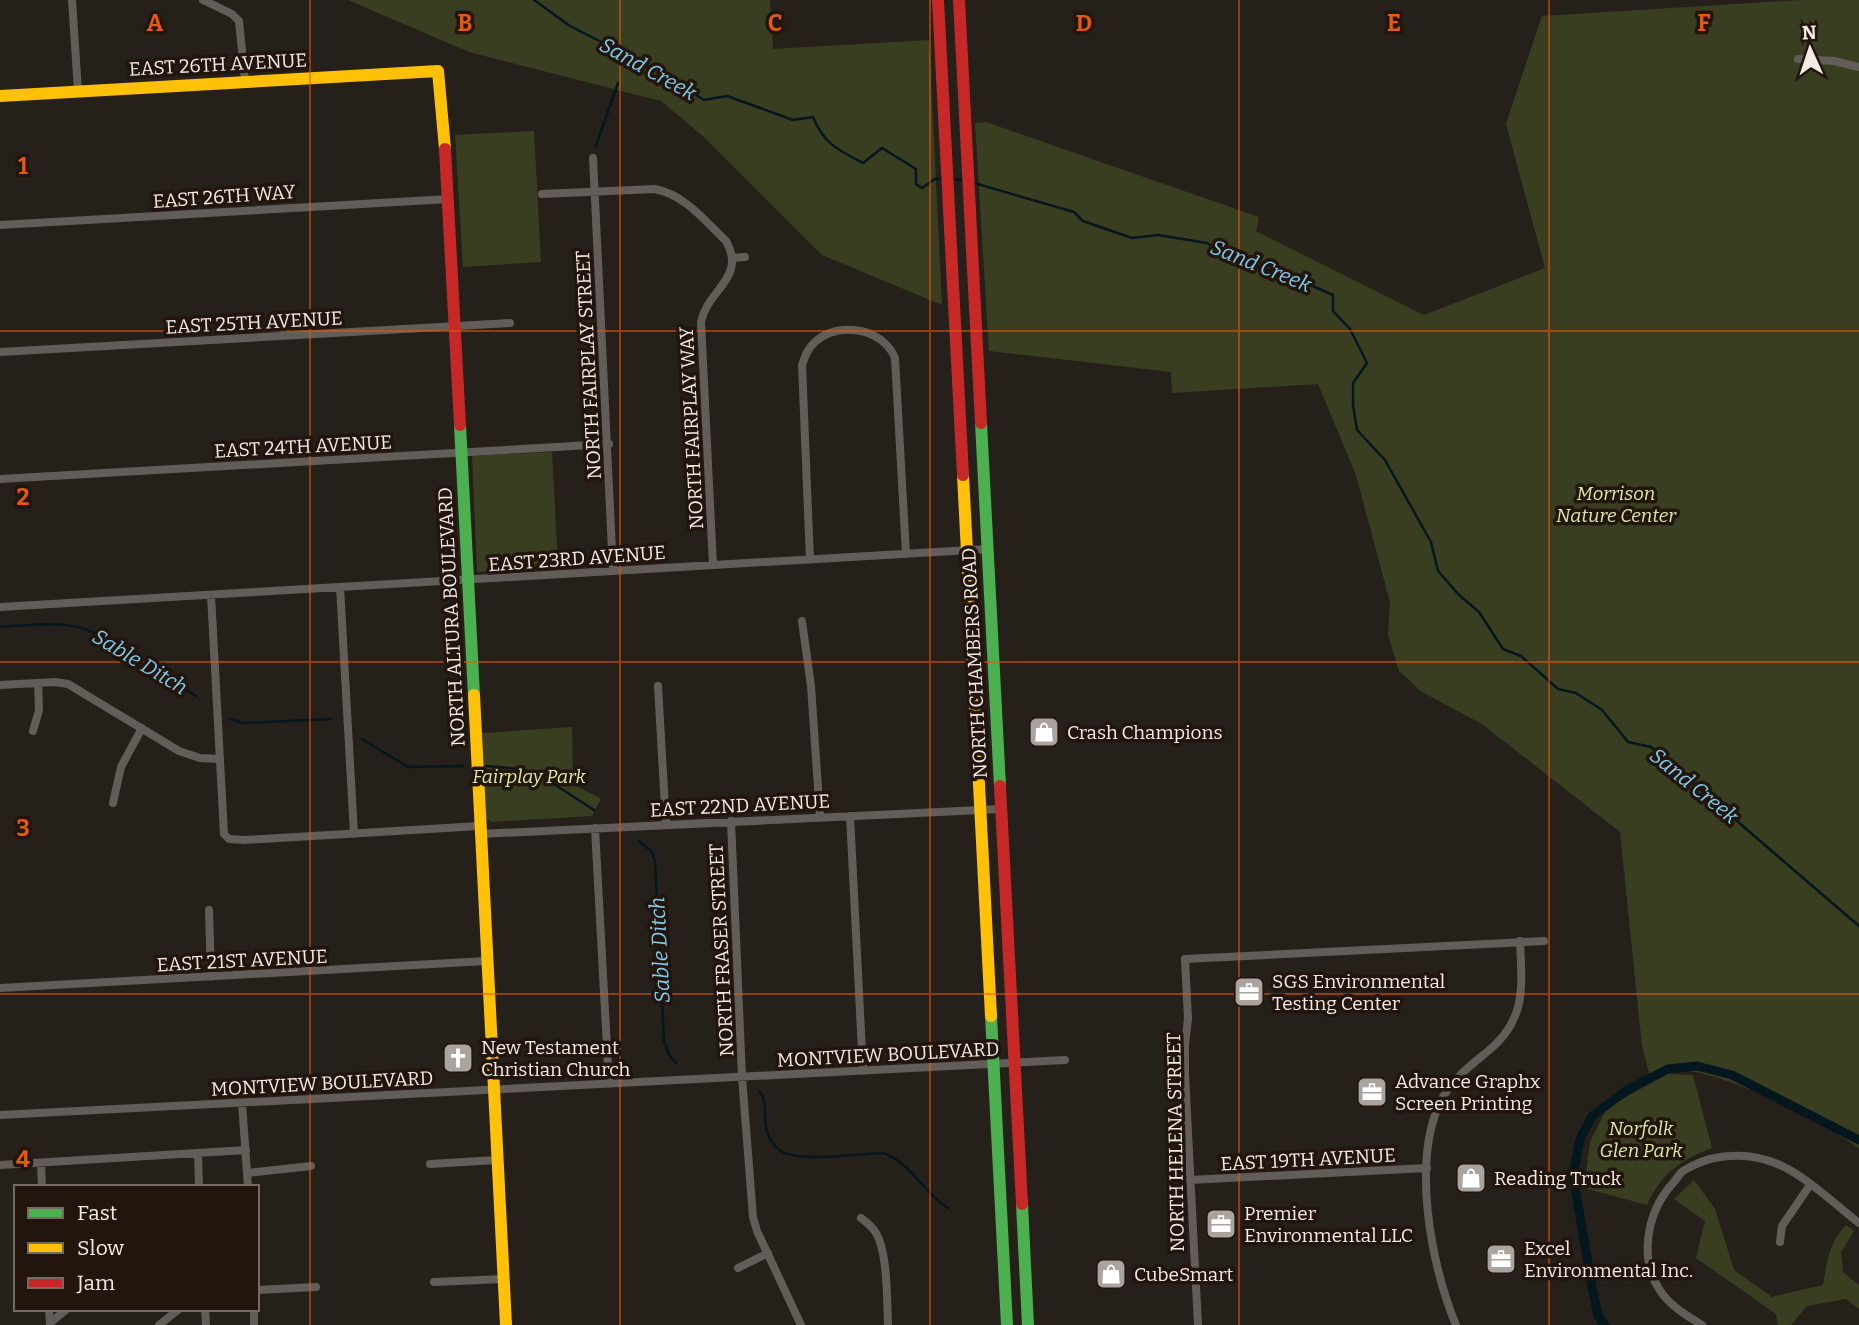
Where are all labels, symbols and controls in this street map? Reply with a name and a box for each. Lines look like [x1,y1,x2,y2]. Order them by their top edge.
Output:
text: A [147,9,164,37]
text: B [458,9,472,37]
text: C [768,9,782,37]
text: D [1076,9,1092,37]
text: E [1387,9,1401,37]
text: F [1698,9,1711,37]
north arrow [1775,14,1845,84]
text: N [1801,21,1817,44]
water label: Sand Creek [595,32,701,106]
street label: EAST 26TH AVENUE [128,48,308,81]
text: 1 [18,152,28,180]
street label: EAST 26TH WAY [152,180,297,213]
water label: Sand Creek [1207,234,1316,298]
street label: NORTH FAIRPLAY STREET [571,250,606,480]
street label: EAST 25TH AVENUE [165,306,343,339]
street label: NORTH FAIRPLAY WAY [675,325,708,530]
street label: EAST 24TH AVENUE [213,430,393,463]
park label: Morrison Nature Center [1556,482,1677,527]
text: 2 [17,483,30,511]
street label: NORTH ALTURA BOULEVARD [433,487,470,747]
street label: EAST 23RD AVENUE [488,541,666,576]
street label: NORTH CHAMBERS ROAD [957,547,992,779]
water label: Sable Ditch [88,623,192,701]
shop icon: Crash Champions [1027,715,1061,749]
place label: Crash Champions [1067,721,1223,744]
water label: Sand Creek [1644,742,1744,830]
park label: Fairplay Park [472,765,587,788]
street label: EAST 22ND AVENUE [649,789,831,822]
text: 3 [16,814,30,842]
street label: NORTH FRASER STREET [704,843,739,1057]
water label: Sable Ditch [644,896,676,1004]
street label: EAST 21ST AVENUE [156,945,328,976]
place label: SGS Environmental Testing Center [1272,970,1445,1015]
office icon: SGS Environmental Testing Center [1232,975,1266,1009]
street label: NORTH HELENA STREET [1162,1032,1189,1252]
place label: New Testament Christian Church [481,1036,631,1081]
street label: MONTVIEW BOULEVARD [776,1037,1000,1072]
church icon: New Testament Christian Church [441,1041,475,1075]
street label: MONTVIEW BOULEVARD [210,1066,434,1101]
place label: Advance Graphx Screen Printing [1395,1070,1541,1115]
office icon: Advance Graphx Screen Printing [1355,1075,1389,1109]
park label: Norfolk Glen Park [1600,1117,1683,1162]
street label: EAST 19TH AVENUE [1220,1143,1396,1176]
text: 4 [16,1145,30,1173]
shop icon: Reading Truck [1454,1161,1488,1195]
place label: Reading Truck [1494,1167,1621,1190]
legend [14,1185,259,1311]
text: Fast [77,1200,118,1226]
place label: Premier Environmental LLC [1244,1202,1413,1247]
office icon: Premier Environmental LLC [1204,1207,1238,1241]
text: Slow [77,1235,124,1261]
place label: Excel Environmental Inc. [1524,1237,1693,1282]
office icon: Excel Environmental Inc. [1484,1242,1518,1276]
shop icon: CubeSmart [1094,1257,1128,1291]
place label: CubeSmart [1134,1263,1234,1286]
text: Jam [76,1270,115,1296]

